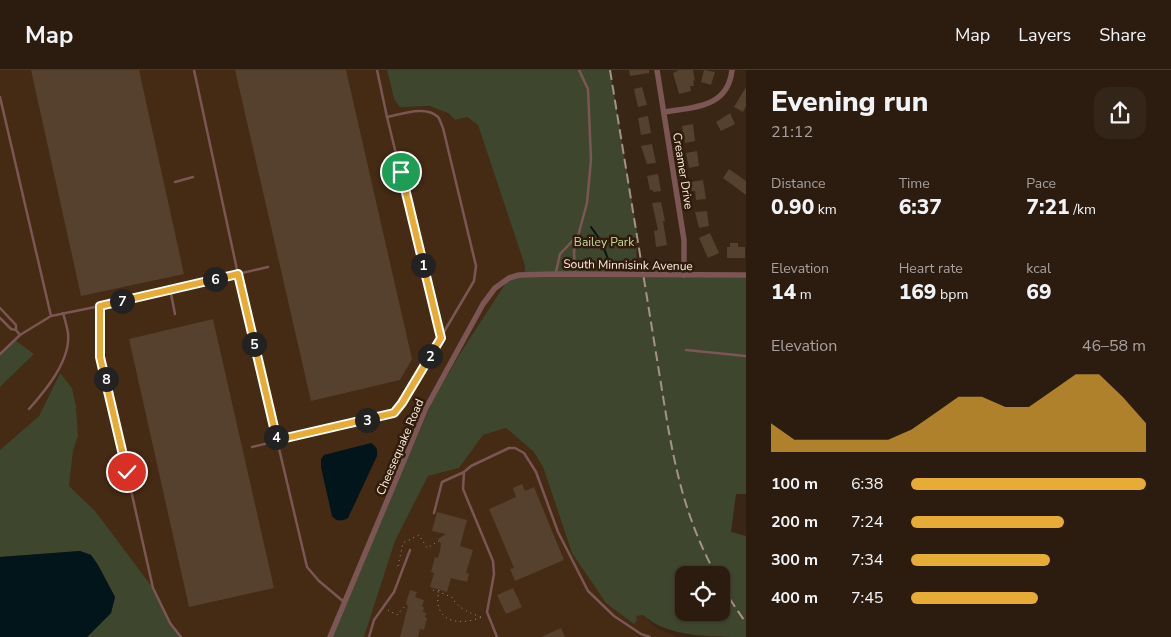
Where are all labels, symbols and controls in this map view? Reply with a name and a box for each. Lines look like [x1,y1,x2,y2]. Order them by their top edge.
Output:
text: Map [25,19,73,51]
text: Map [955,23,990,47]
text: Layers [1018,23,1071,47]
text: Share [1099,23,1146,47]
text: Evening run [771,83,928,121]
button: share [1094,87,1146,139]
text: 21:12 [771,121,813,143]
street label: Creamer Drive [669,131,697,211]
pin [380,151,422,193]
icon: arrive [387,158,415,186]
text: Distance [771,174,825,193]
text: Time [899,174,930,193]
text: Pace [1026,174,1056,193]
text: 0.90 [771,193,814,221]
text: 6:37 [899,193,942,221]
text: 7:21 [1026,193,1070,221]
text: km [814,200,837,219]
text: /km [1070,200,1096,219]
park label: Bailey Park [574,234,635,250]
pin: 1 [410,252,436,278]
text: 1 [419,256,428,275]
street label: South Minnisink Avenue [563,256,693,274]
text: Elevation [771,259,829,278]
text: Heart rate [899,259,963,278]
text: kcal [1026,259,1051,278]
pin: 6 [202,266,228,292]
text: 6 [211,270,220,289]
text: 14 [771,278,796,306]
text: 169 [899,278,936,306]
text: 69 [1026,278,1052,306]
text: m [796,285,812,304]
text: bpm [936,285,968,304]
pin: 7 [110,288,134,314]
text: 7 [118,292,127,311]
pin: 5 [242,332,266,356]
text: 5 [250,335,259,354]
text: Elevation [771,335,837,357]
text: 46–58 m [1082,335,1146,357]
pin: 2 [418,344,442,368]
text: 2 [426,347,435,366]
pin: 8 [94,366,118,392]
text: 8 [102,370,111,389]
street label: Cheesequake Road [372,396,428,498]
pin: 3 [354,408,380,432]
text: 3 [363,411,372,430]
pin: 4 [264,424,288,450]
text: 4 [272,428,281,447]
pin [106,451,148,493]
icon: check [113,458,141,486]
text: 100 m [771,473,818,495]
text: 6:38 [851,473,883,495]
text: 200 m [771,511,818,533]
text: 7:24 [851,511,883,533]
text: 300 m [771,549,818,571]
text: 7:34 [851,549,883,571]
map controls [675,566,730,621]
button: locate [675,566,730,621]
text: 400 m [771,587,818,609]
text: 7:45 [851,587,883,609]

